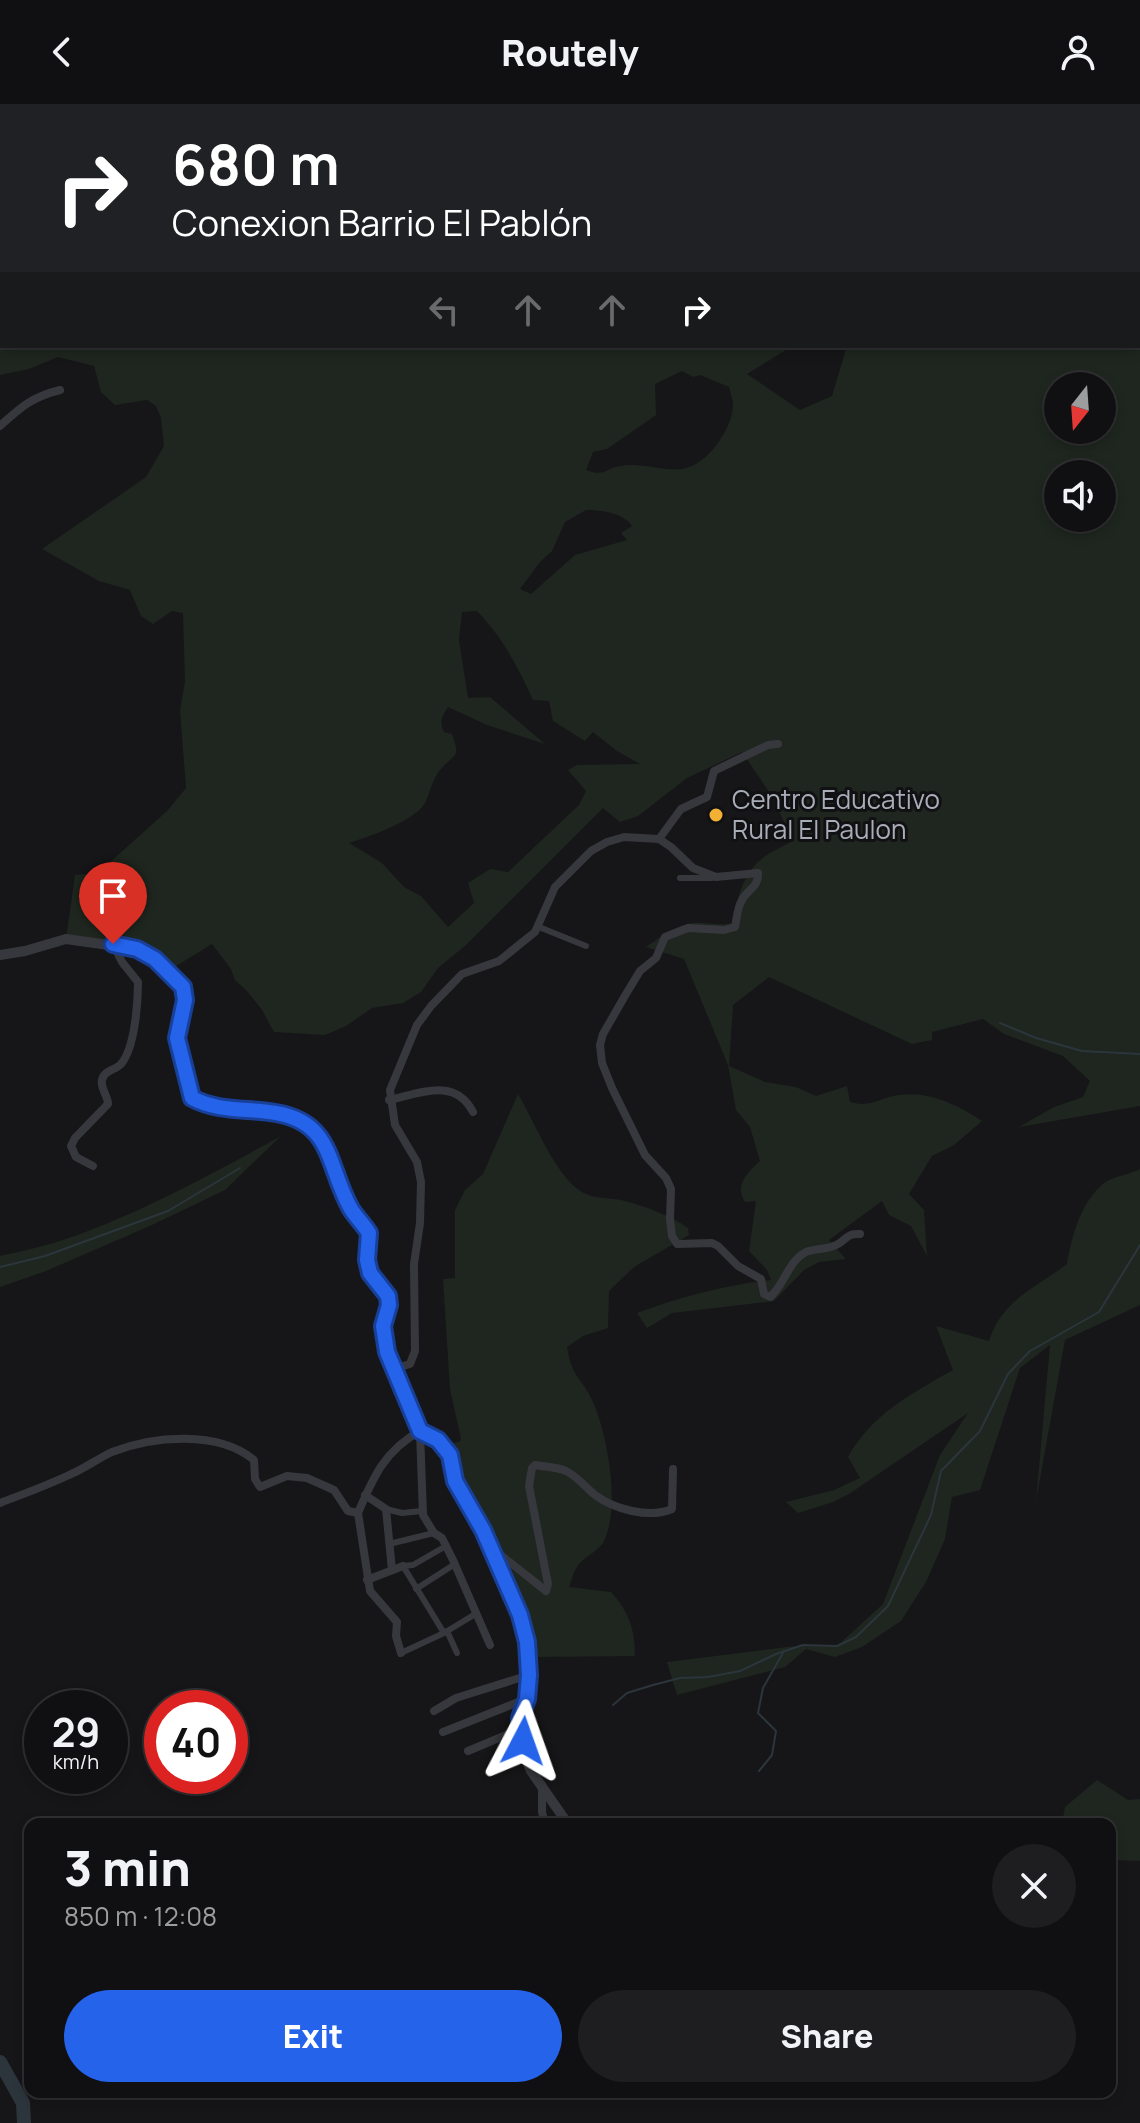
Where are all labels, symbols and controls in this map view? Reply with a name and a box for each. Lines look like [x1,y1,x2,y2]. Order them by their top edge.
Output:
text: Routely [501,28,639,77]
icon: back [40,30,84,74]
icon: person [1056,30,1100,74]
text: 680 m [172,125,340,202]
icon: right [40,136,144,240]
text: Conexion Barrio El Pablón [172,198,592,247]
icon: left [422,288,466,332]
icon: ahead [506,288,550,332]
icon: ahead [590,288,634,332]
icon: right [674,288,718,332]
north arrow [1044,372,1116,444]
map controls [1044,372,1116,532]
button: sound [1044,460,1116,532]
place label: Centro Educativo Rural El Paulon [732,781,940,847]
marker: Centro Educativo Rural El Paulon [707,806,725,824]
pin [79,862,147,944]
icon: arrive [91,874,135,918]
speed limit sign: 40 [144,1690,248,1794]
position arrow [481,1699,565,1783]
text: 29 [52,1704,100,1759]
text: km/h [53,1748,99,1775]
text: 3 min [64,1835,191,1900]
button: close [992,1844,1076,1928]
text: 850 m · 12:08 [64,1898,217,1934]
button: Exit [64,1990,562,2082]
button: Share [578,1990,1076,2082]

